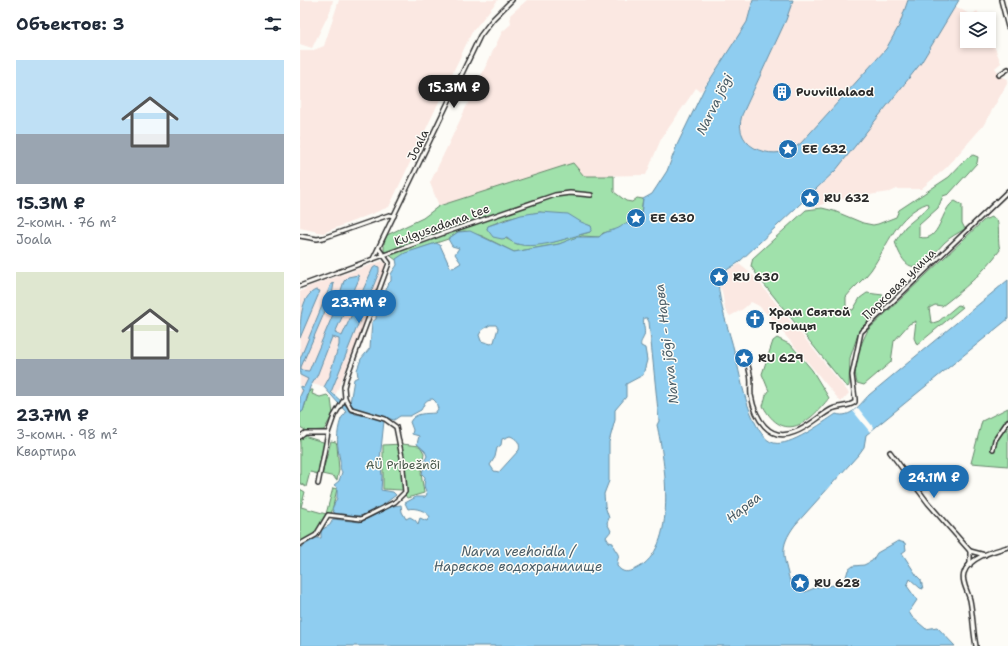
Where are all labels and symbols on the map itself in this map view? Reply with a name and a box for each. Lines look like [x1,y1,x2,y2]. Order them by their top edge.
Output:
water label: Narva jõgi [692,71,737,138]
pin: 15.3M ₽ [417,75,491,109]
building icon: Puuvillalaod [771,81,793,103]
place label: Puuvillalaod [796,84,874,100]
street label: Joala [404,126,433,163]
place icon: EE 632 [777,138,799,160]
place label: EE 632 [802,141,847,157]
place icon: RU 632 [799,187,821,209]
place label: RU 632 [824,190,870,206]
street label: Kulgusadama tee [392,200,492,250]
place icon: EE 630 [625,207,647,229]
place label: EE 630 [650,210,695,226]
street label: Парковая улица [859,244,940,323]
place icon: RU 630 [708,266,730,288]
place label: RU 630 [733,269,779,285]
water label: Narva jõgi - Нарва [651,283,682,405]
pin: 23.7M ₽ [322,290,396,324]
place label: Храм Святой Троицы [769,304,851,334]
church icon: Храм Святой Троицы [744,308,766,330]
place icon: RU 629 [733,347,755,369]
place label: RU 629 [758,350,803,366]
park label: AÜ Pribežnõi [366,457,440,473]
pin: 24.1M ₽ [897,465,971,499]
water label: Нарва [722,488,764,526]
water label: Narva veehoidla / Нарвское водохранилище [434,543,602,575]
place icon: RU 628 [789,572,811,594]
place label: RU 628 [814,575,860,591]

